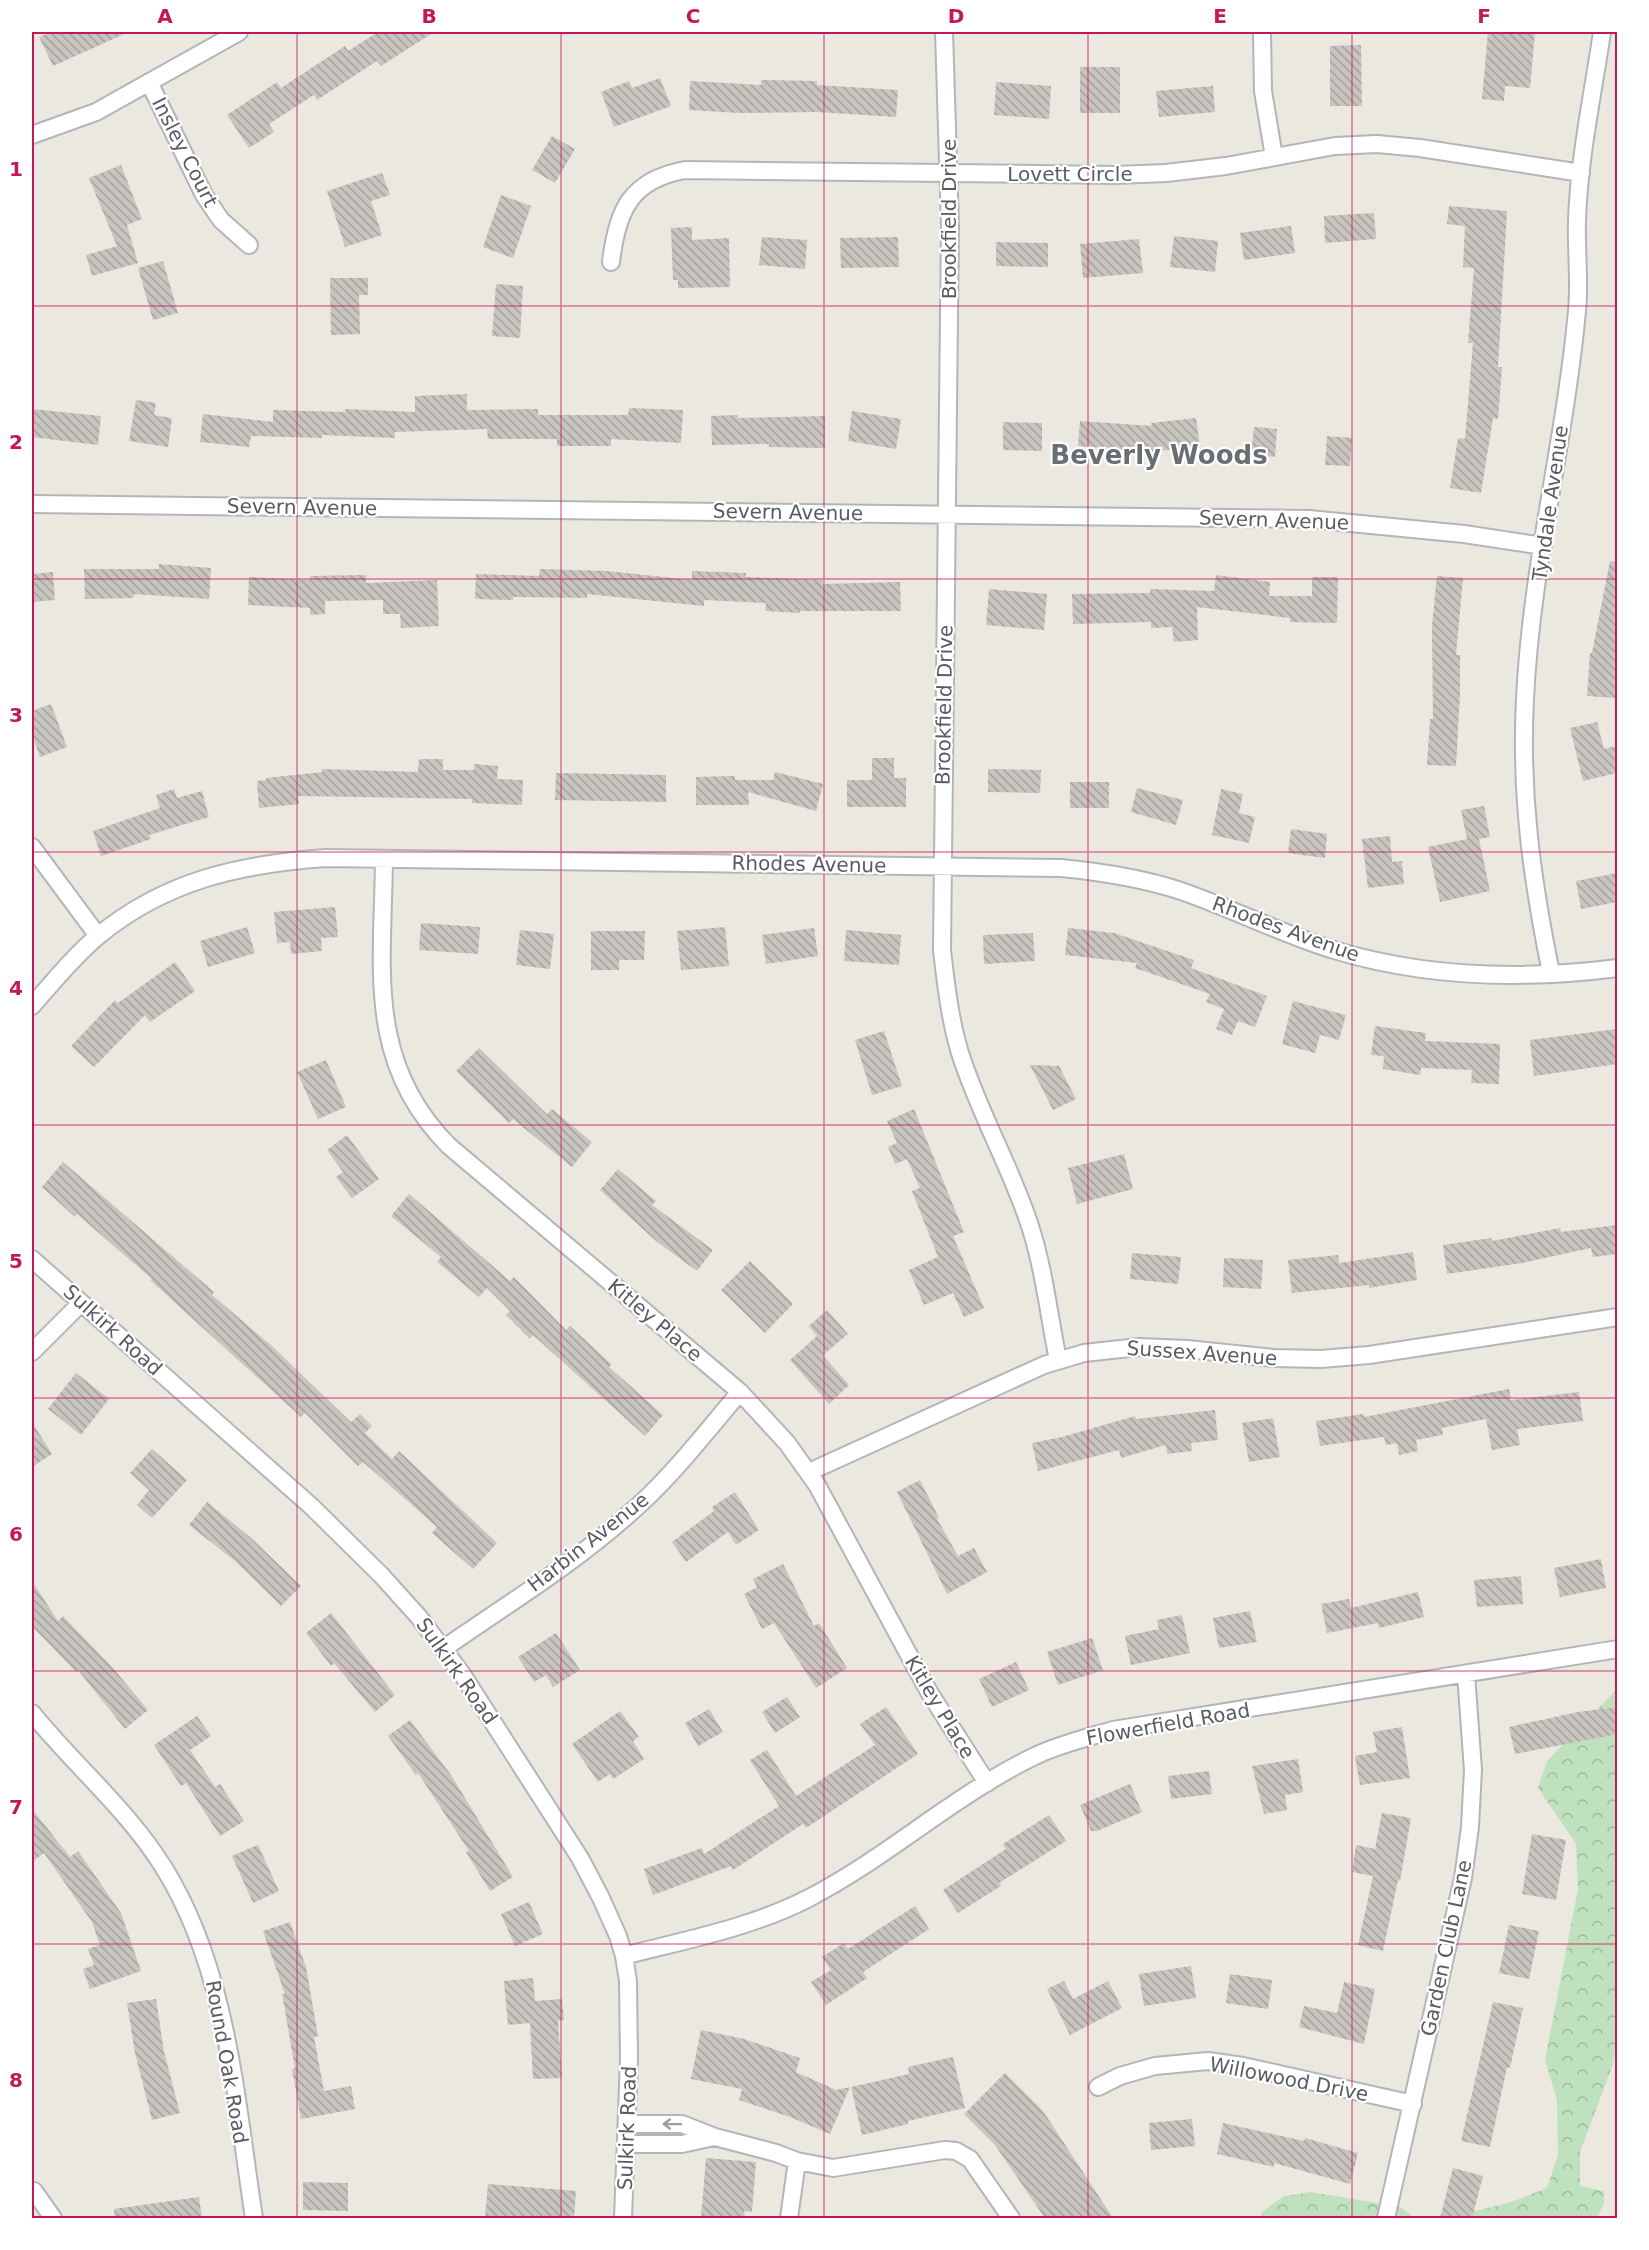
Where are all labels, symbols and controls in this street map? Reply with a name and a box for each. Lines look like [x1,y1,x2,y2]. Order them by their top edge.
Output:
text: A [157,4,173,28]
text: B [421,4,437,28]
text: C [686,4,700,28]
text: D [948,4,964,28]
text: E [1213,4,1227,28]
text: F [1477,4,1491,28]
street label: Insley Court [147,93,223,211]
street label: Brookfield Drive [937,139,961,299]
text: 1 [9,157,23,181]
street label: Lovett Circle [1007,162,1133,186]
street label: Tyndale Avenue [1527,424,1573,583]
text: 2 [9,430,23,454]
district label: Beverly Woods [1050,440,1268,470]
street label: Severn Avenue [227,494,377,520]
street label: Severn Avenue [713,499,863,525]
street label: Severn Avenue [1198,505,1350,535]
street label: Brookfield Drive [931,625,957,785]
text: 3 [9,703,23,727]
street label: Rhodes Avenue [731,851,887,877]
street label: Rhodes Avenue [1209,891,1363,967]
text: 4 [9,976,23,1000]
text: 5 [9,1249,23,1273]
street label: Kitley Place [603,1274,707,1366]
street label: Sulkirk Road [59,1279,167,1381]
street label: Sussex Avenue [1126,1336,1278,1370]
street label: Harbin Avenue [523,1487,653,1597]
text: 6 [9,1522,23,1546]
street label: Sulkirk Road [411,1613,503,1729]
street label: Kitley Place [900,1651,980,1763]
street label: Flowerfield Road [1084,1698,1252,1750]
text: 7 [9,1795,23,1819]
street label: Garden Club Lane [1416,1858,1476,2038]
street label: Round Oak Road [201,1978,253,2146]
street label: Willowood Drive [1207,2052,1371,2106]
street label: Sulkirk Road [613,2065,641,2191]
text: 8 [9,2068,23,2092]
one-way arrow [663,2119,683,2130]

